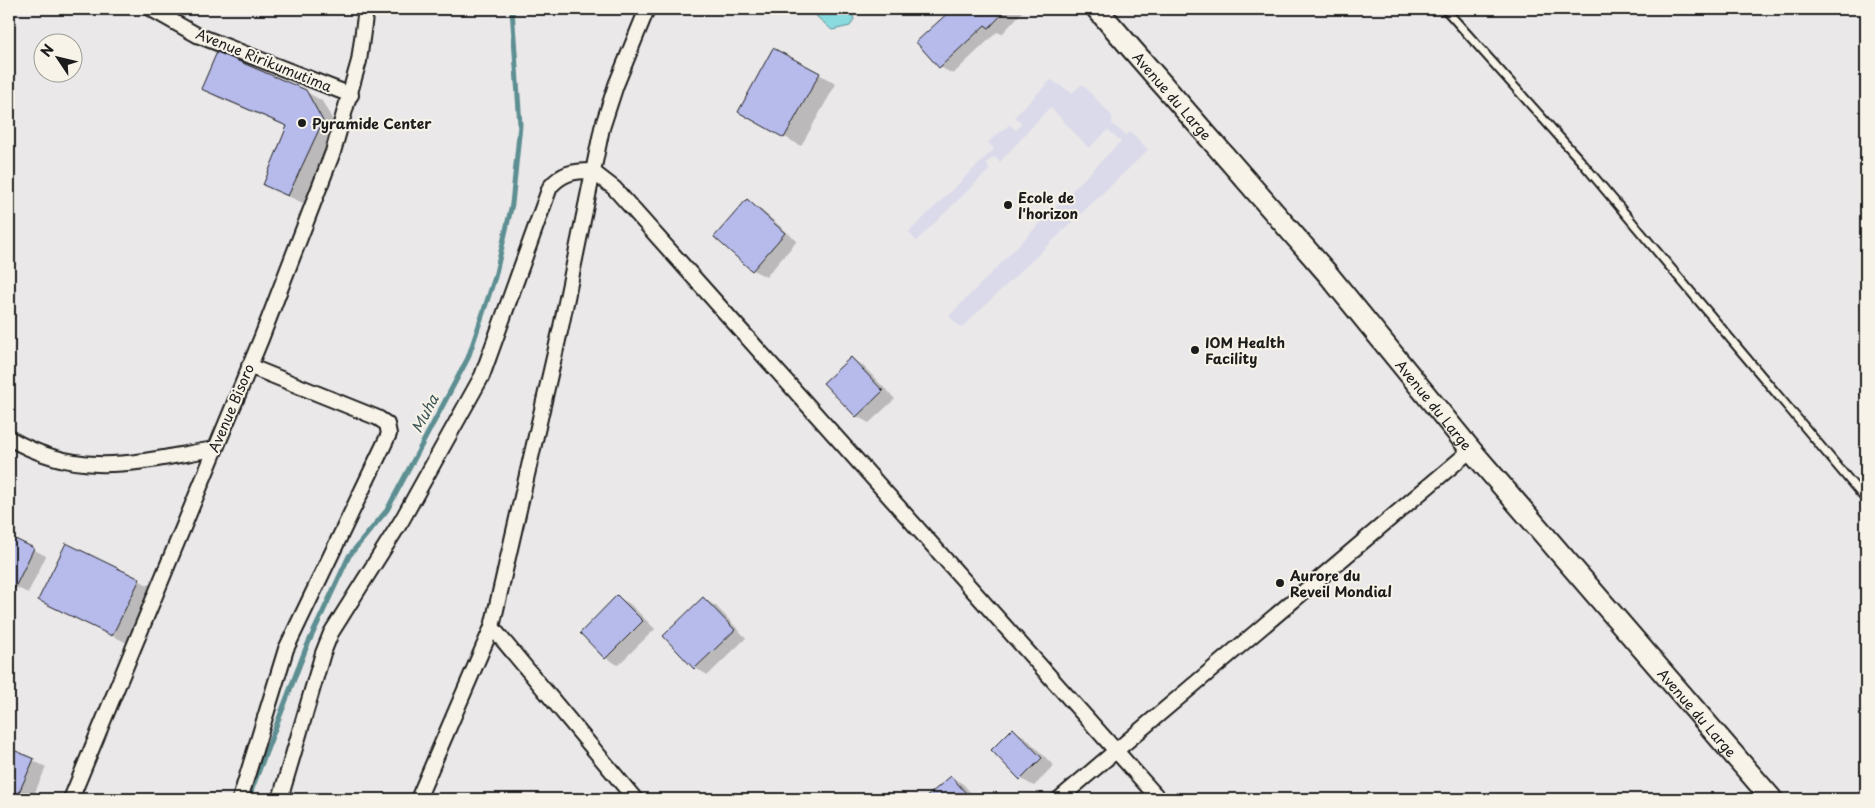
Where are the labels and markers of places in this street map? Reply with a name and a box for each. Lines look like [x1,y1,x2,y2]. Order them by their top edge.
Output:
place label: Pyramide Center [312,113,432,134]
marker: Pyramide Center [296,117,308,129]
place label: Ecole de l'horizon [1018,187,1078,224]
marker: Ecole de l'horizon [1002,199,1014,211]
place label: IOM Health Facility [1205,332,1285,369]
marker: IOM Health Facility [1189,344,1201,356]
place label: Aurore du Reveil Mondial [1289,565,1392,602]
marker: Aurore du Reveil Mondial [1274,577,1286,589]

